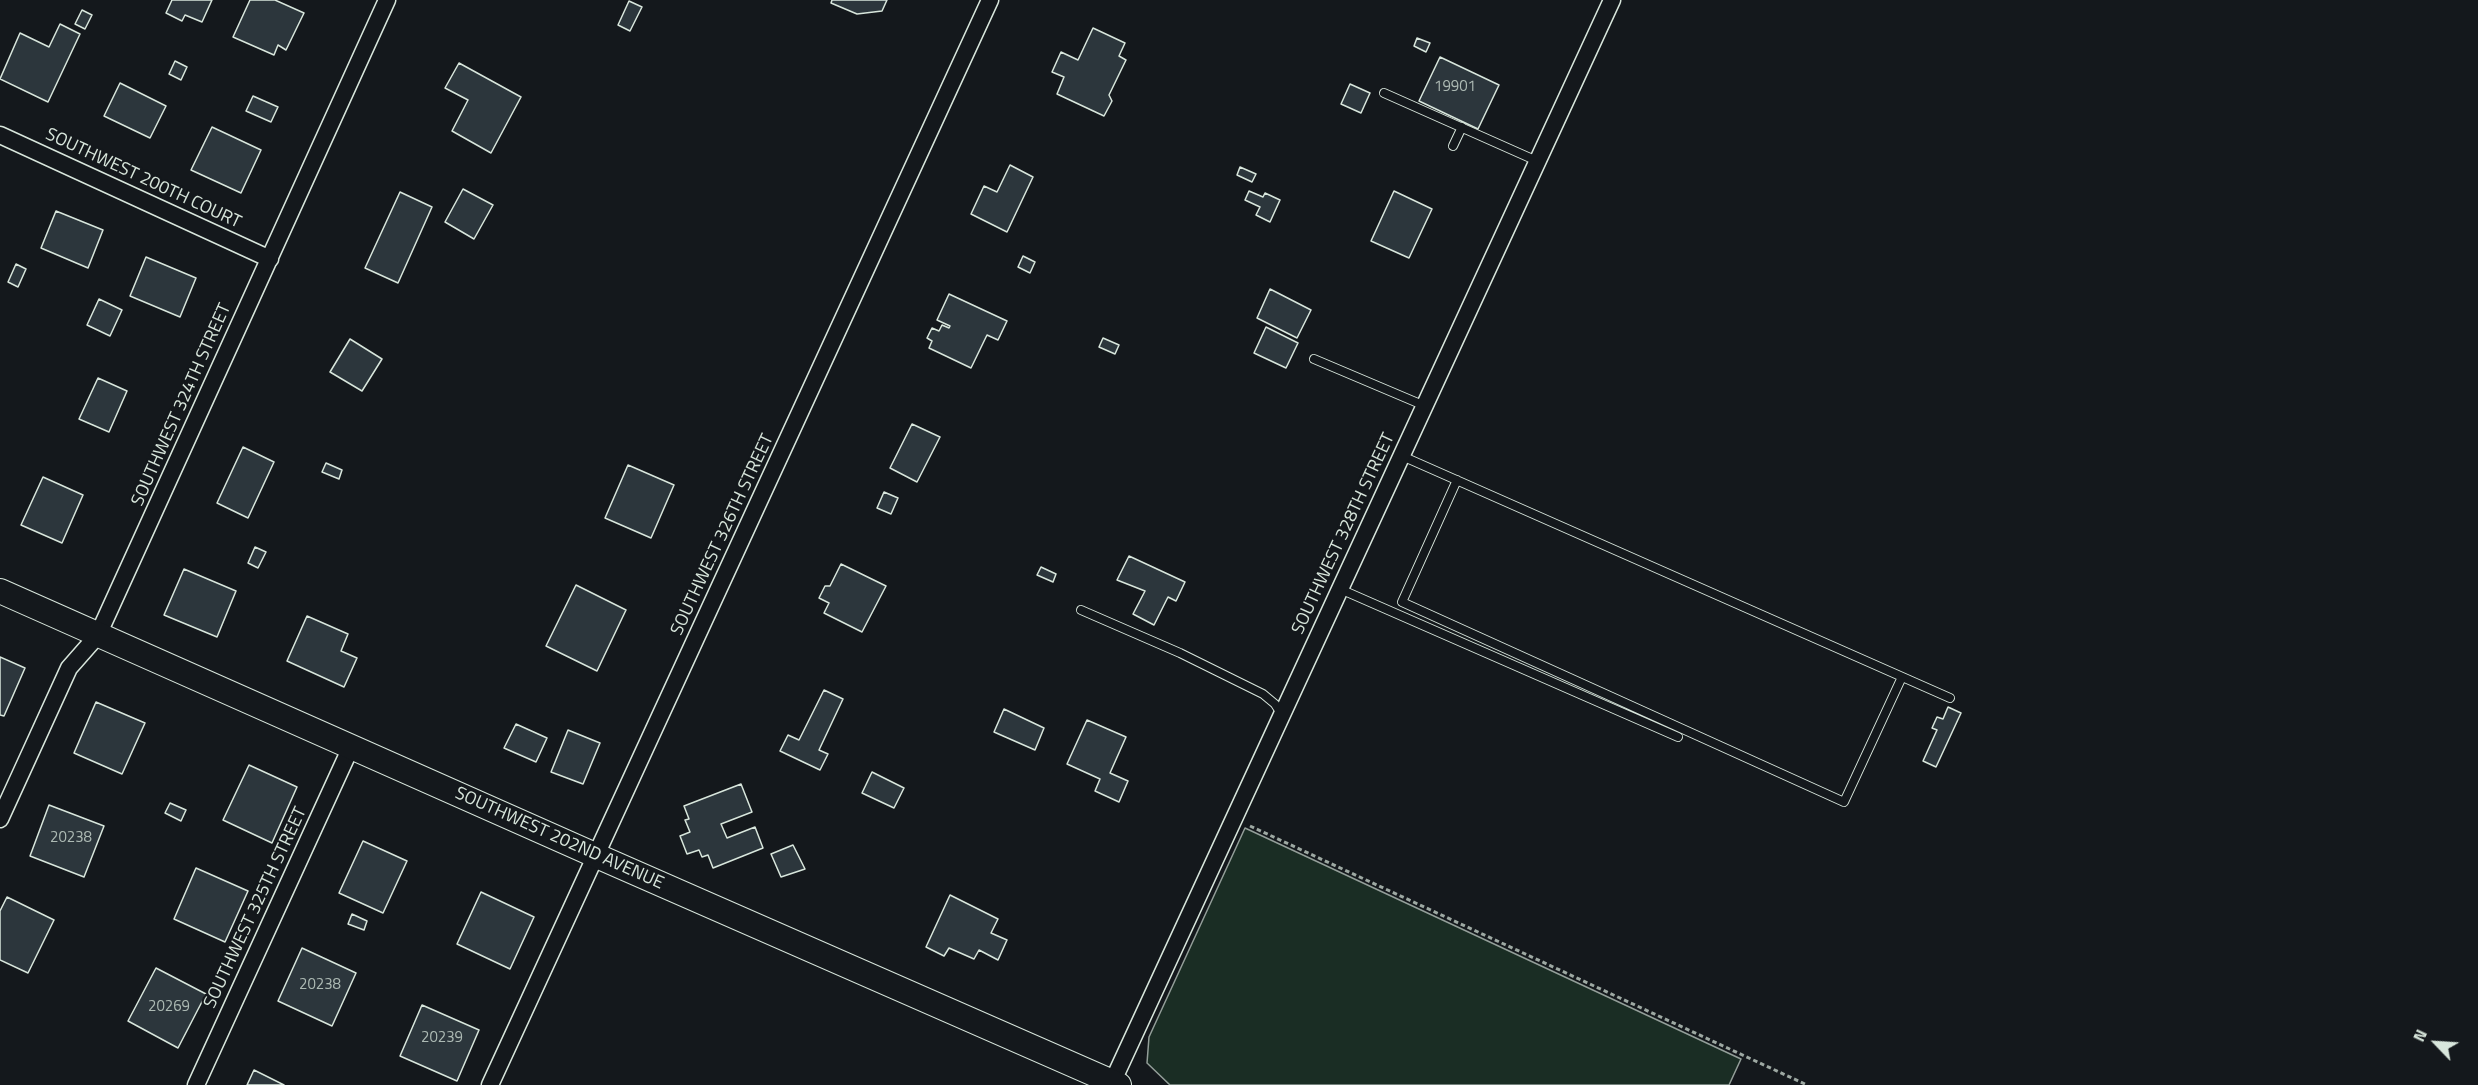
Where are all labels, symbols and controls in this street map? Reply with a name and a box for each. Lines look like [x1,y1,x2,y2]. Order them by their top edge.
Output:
house number: 19901 [1434,78,1476,96]
street label: SOUTHWEST 200TH COURT [42,124,244,234]
street label: SOUTHWEST 324TH STREET [128,300,236,510]
street label: SOUTHWEST 328TH STREET [1288,430,1400,638]
street label: SOUTHWEST 326TH STREET [667,431,779,639]
street label: SOUTHWEST 202ND AVENUE [451,783,667,895]
street label: SOUTHWEST 325TH STREET [200,804,312,1012]
house number: 20238 [50,829,92,847]
house number: 20238 [299,976,341,994]
house number: 20269 [148,998,190,1016]
north arrow [2406,1013,2466,1073]
text: N [2406,1025,2433,1045]
house number: 20239 [421,1029,463,1047]

